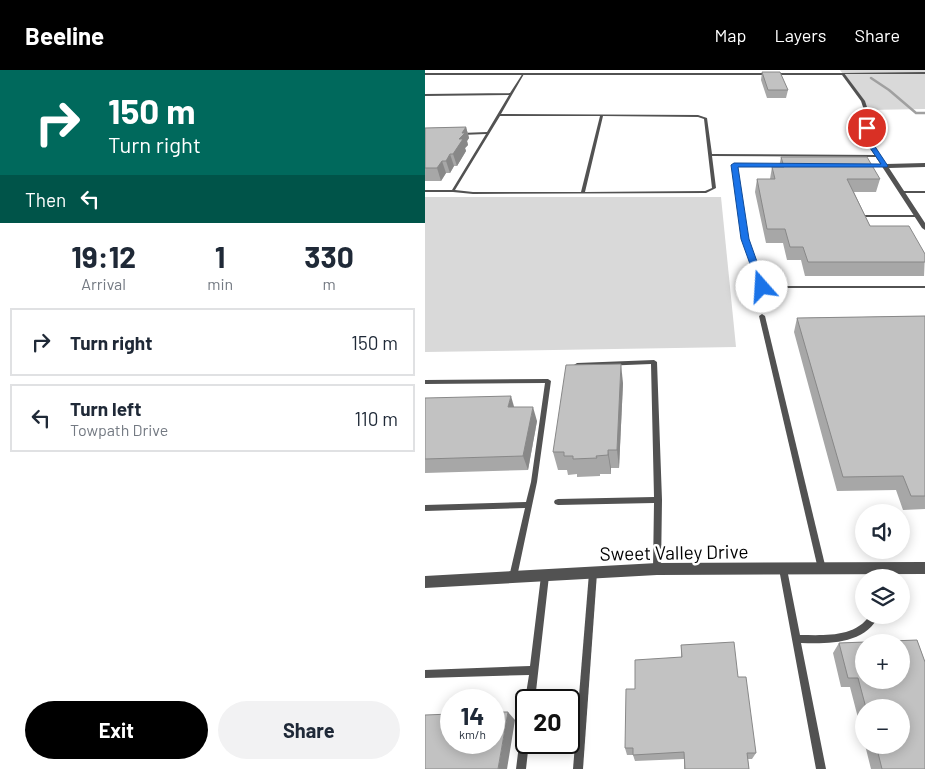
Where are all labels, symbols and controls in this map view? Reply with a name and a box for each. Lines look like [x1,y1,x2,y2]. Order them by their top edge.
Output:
text: Beeline [25,21,104,50]
text: Map [714,24,746,46]
text: Layers [774,24,827,46]
text: Share [855,24,900,46]
text: 150 m [108,89,195,131]
icon: right [25,90,90,155]
pin [846,107,888,149]
icon: arrive [853,114,881,142]
text: Turn right [108,131,201,157]
icon: left [76,185,104,213]
text: Then [25,188,66,211]
text: 19:12 [71,238,136,274]
text: 1 [215,238,225,274]
text: 330 [304,238,354,274]
position arrow [735,260,787,312]
text: Arrival [81,274,126,293]
text: min [207,274,233,293]
text: m [322,274,336,293]
icon: right [27,328,55,356]
text: Turn right [70,331,152,354]
text: 150 m [351,331,398,354]
text: Turn left [70,397,141,420]
icon: left [27,404,55,432]
text: 110 m [354,407,398,430]
text: Towpath Drive [70,420,168,439]
map controls [855,504,910,754]
button: sound [855,504,910,559]
street label: Sweet Valley Drive [599,539,749,565]
button: layers [855,569,910,624]
button: + [855,634,910,689]
speed limit sign: 20 [515,689,580,754]
button: − [855,699,910,754]
text: 14 [461,700,484,730]
button: Exit [25,701,208,759]
button: Share [218,701,400,759]
text: km/h [459,727,486,741]

